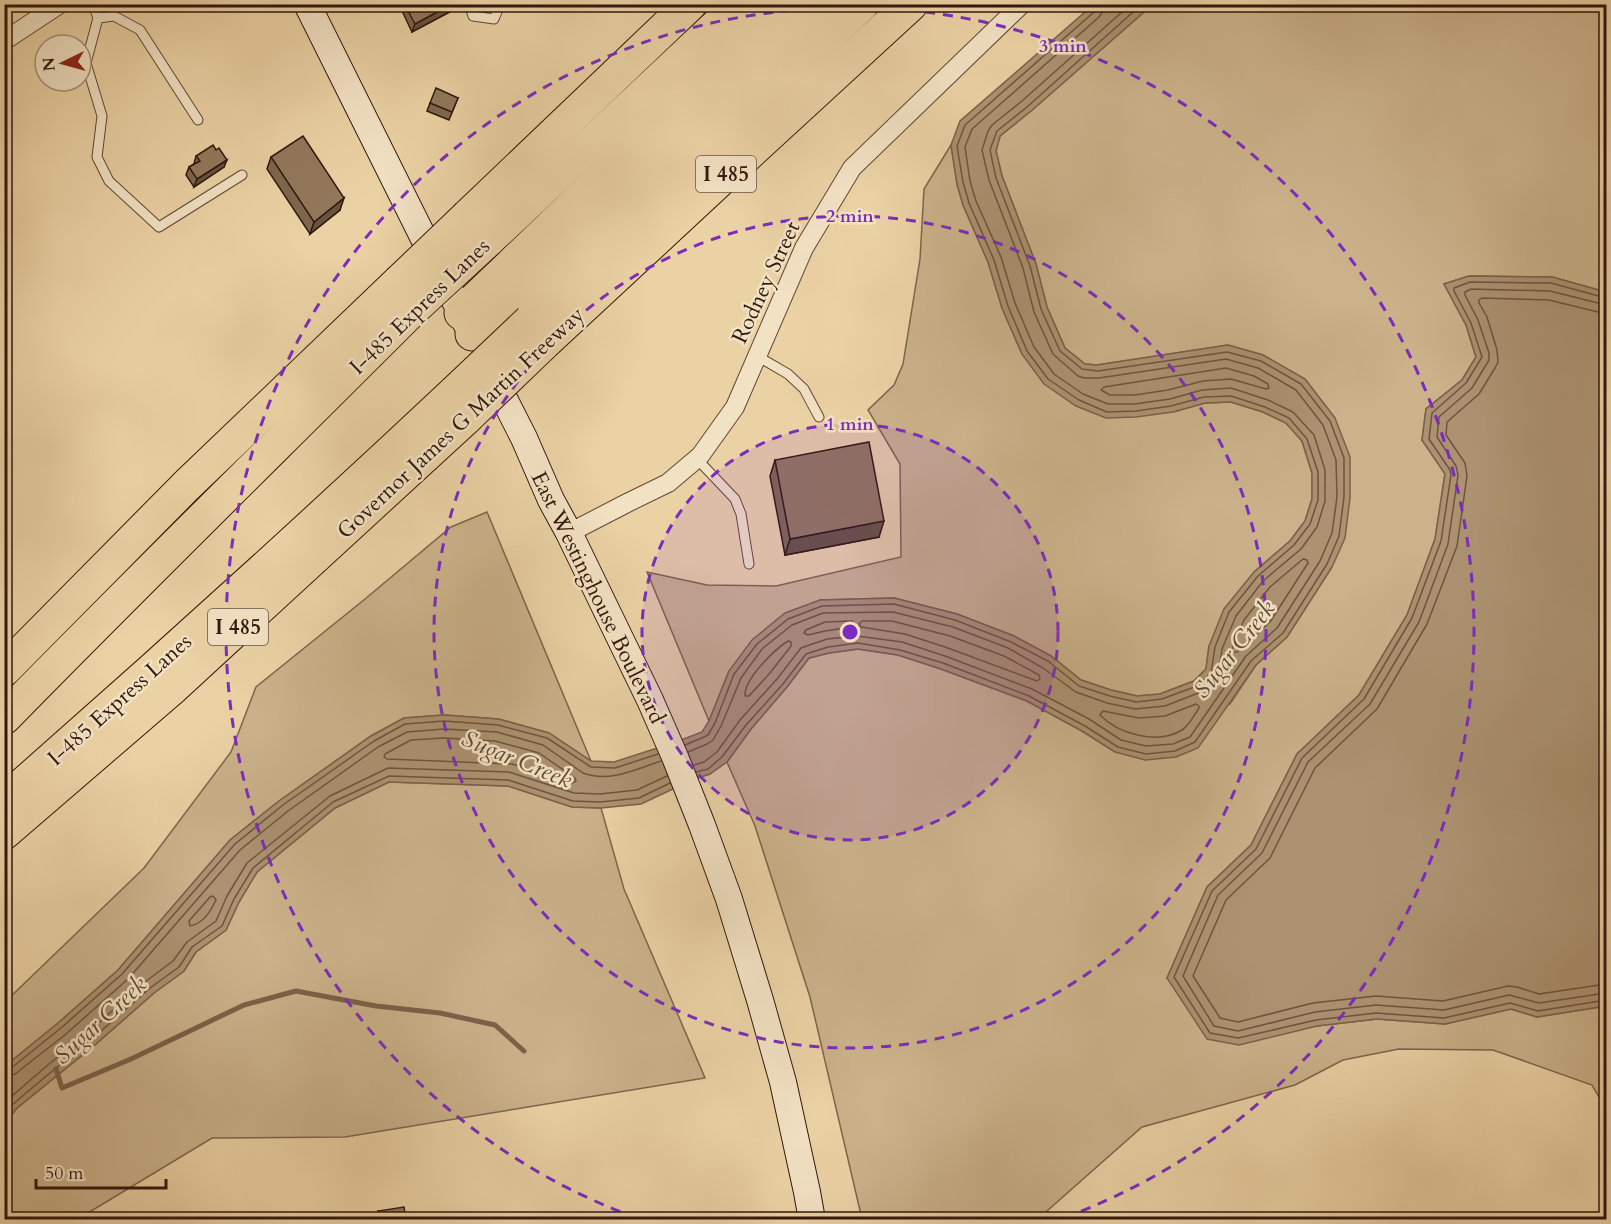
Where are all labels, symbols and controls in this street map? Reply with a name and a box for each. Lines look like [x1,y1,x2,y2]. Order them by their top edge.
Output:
north arrow [33,33,93,93]
text: 3 min [1039,34,1087,59]
text: N [37,56,61,72]
road number: I 485 [696,156,756,192]
text: 2 min [826,204,874,229]
street label: Rodney Street [724,216,807,348]
street label: I-485 Express Lanes [343,232,496,382]
street label: Governor James G Martin Freeway [330,300,591,546]
text: 1 min [826,412,874,437]
street label: East Westinghouse Boulevard [524,466,672,729]
water label: Sugar Creek [1186,593,1283,705]
road number: I 485 [208,609,268,645]
centre of rings [840,622,860,642]
street label: I-485 Express Lanes [41,627,198,773]
water label: Sugar Creek [457,722,577,797]
water label: Sugar Creek [47,969,154,1072]
scale bar [36,1152,166,1190]
text: 50 m [45,1161,84,1186]

